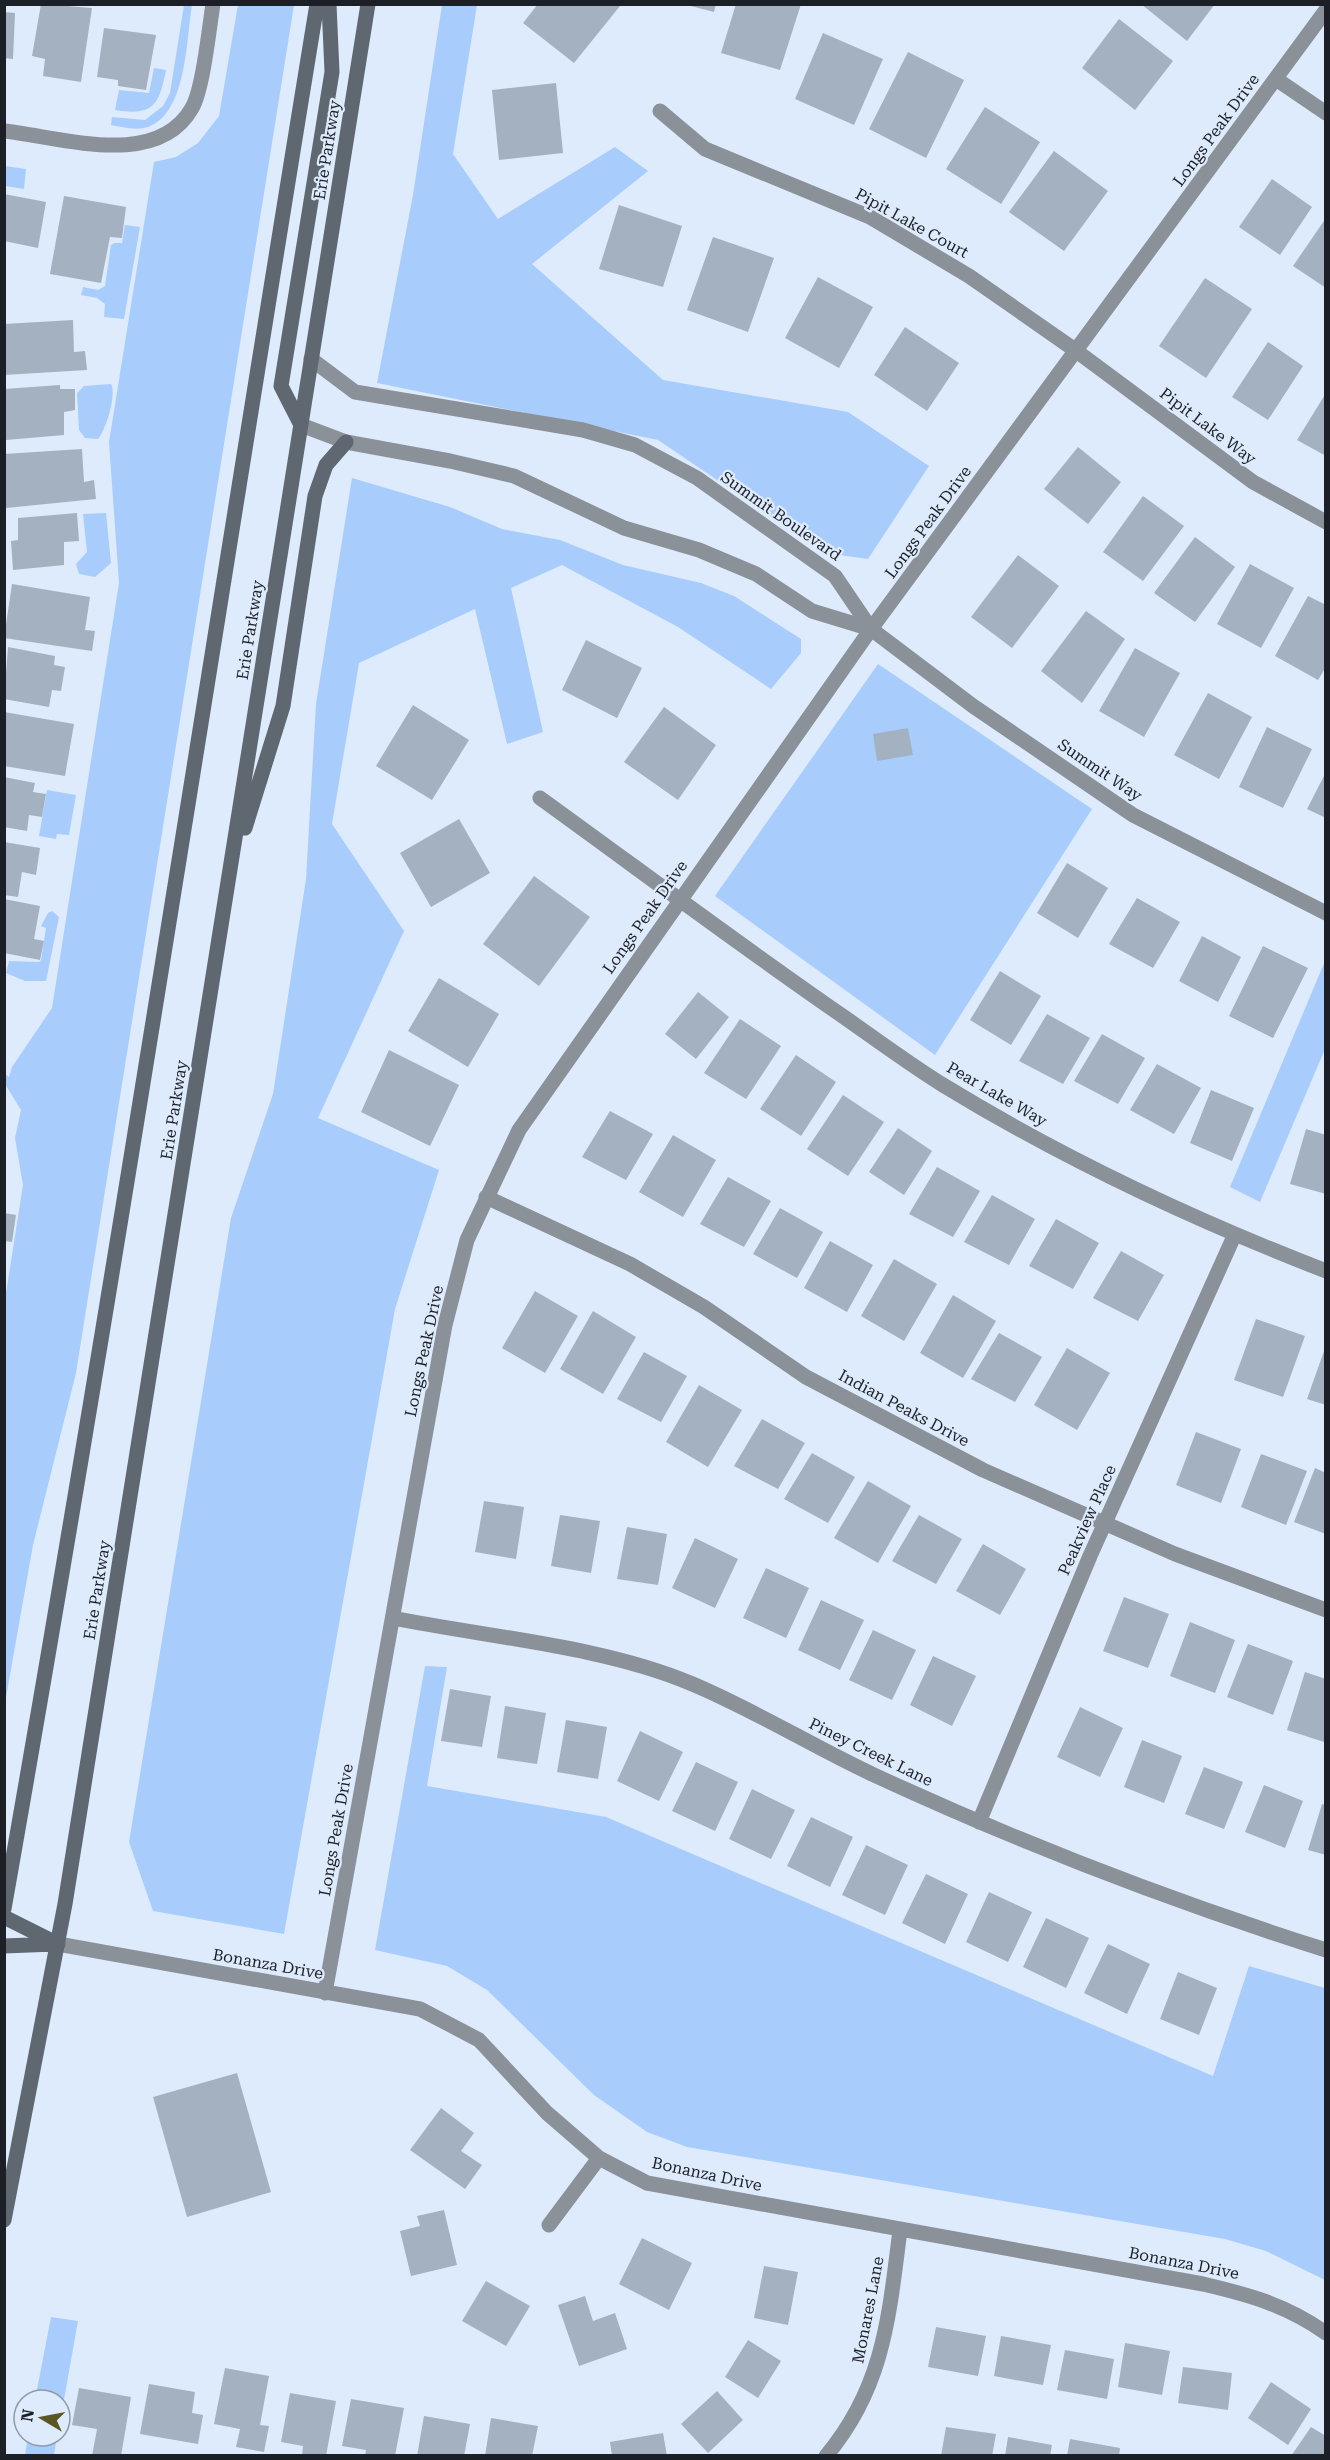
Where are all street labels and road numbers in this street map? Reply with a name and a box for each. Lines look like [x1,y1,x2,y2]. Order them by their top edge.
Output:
street label: Longs Peak Drive [1169,70,1263,190]
street label: Erie Parkway [310,98,344,201]
street label: Pipit Lake Court [852,184,972,262]
street label: Pipit Lake Way [1156,384,1260,469]
street label: Longs Peak Drive [881,462,975,582]
street label: Summit Boulevard [717,467,845,565]
street label: Erie Parkway [233,578,267,681]
street label: Summit Way [1054,735,1146,805]
street label: Longs Peak Drive [599,856,691,977]
street label: Erie Parkway [157,1058,191,1161]
street label: Pear Lake Way [944,1058,1051,1131]
street label: Longs Peak Drive [401,1283,447,1419]
street label: Indian Peaks Drive [835,1365,973,1451]
street label: Peakview Place [1054,1462,1120,1578]
street label: Erie Parkway [80,1538,114,1641]
street label: Piney Creek Lane [806,1714,936,1790]
street label: Longs Peak Drive [315,1762,357,1898]
street label: Bonanza Drive [211,1945,325,1983]
street label: Bonanza Drive [650,2153,764,2195]
street label: Bonanza Drive [1127,2243,1241,2283]
street label: Monares Lane [848,2255,888,2365]

